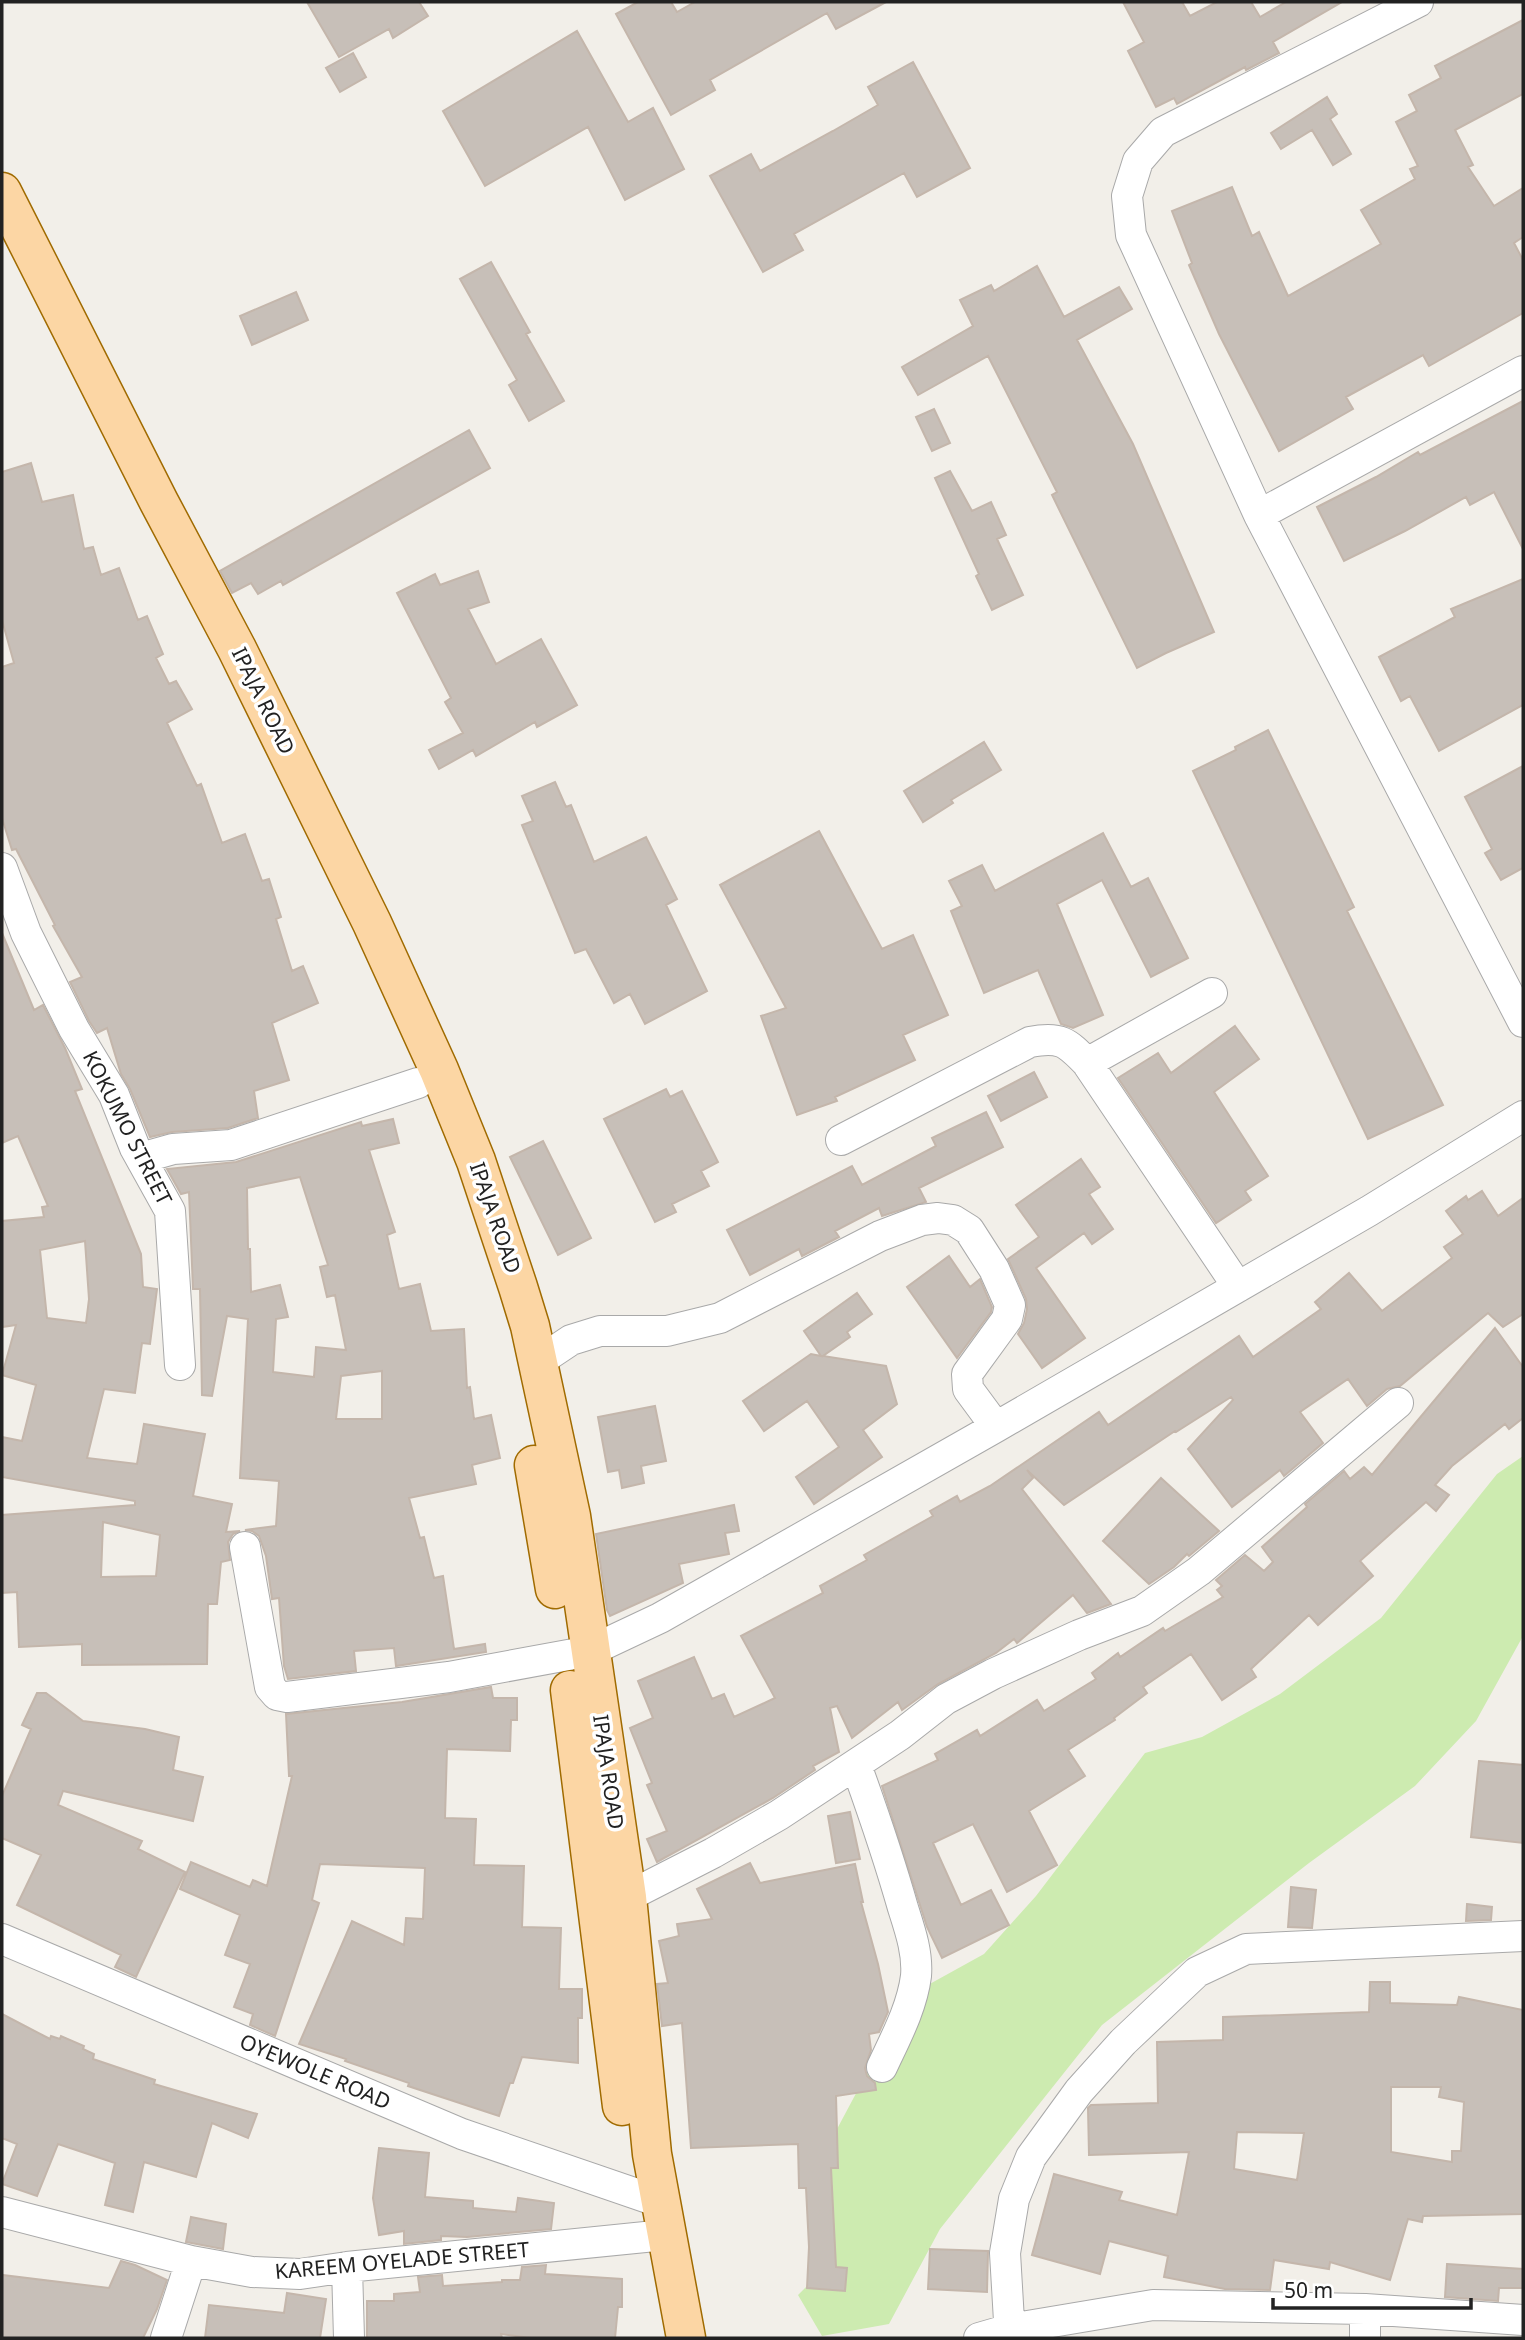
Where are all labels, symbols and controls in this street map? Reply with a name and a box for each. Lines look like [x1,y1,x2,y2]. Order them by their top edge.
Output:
street label: IPAJA ROAD [226,642,302,759]
street label: KOKUMO STREET [77,1046,179,1210]
street label: IPAJA ROAD [464,1158,528,1277]
street label: IPAJA ROAD [587,1713,631,1831]
street label: OYEWOLE ROAD [236,2027,395,2115]
street label: KAREEM OYELADE STREET [274,2235,531,2285]
scale bar [1273,2266,1471,2310]
text: 50 m [1284,2276,1333,2304]

